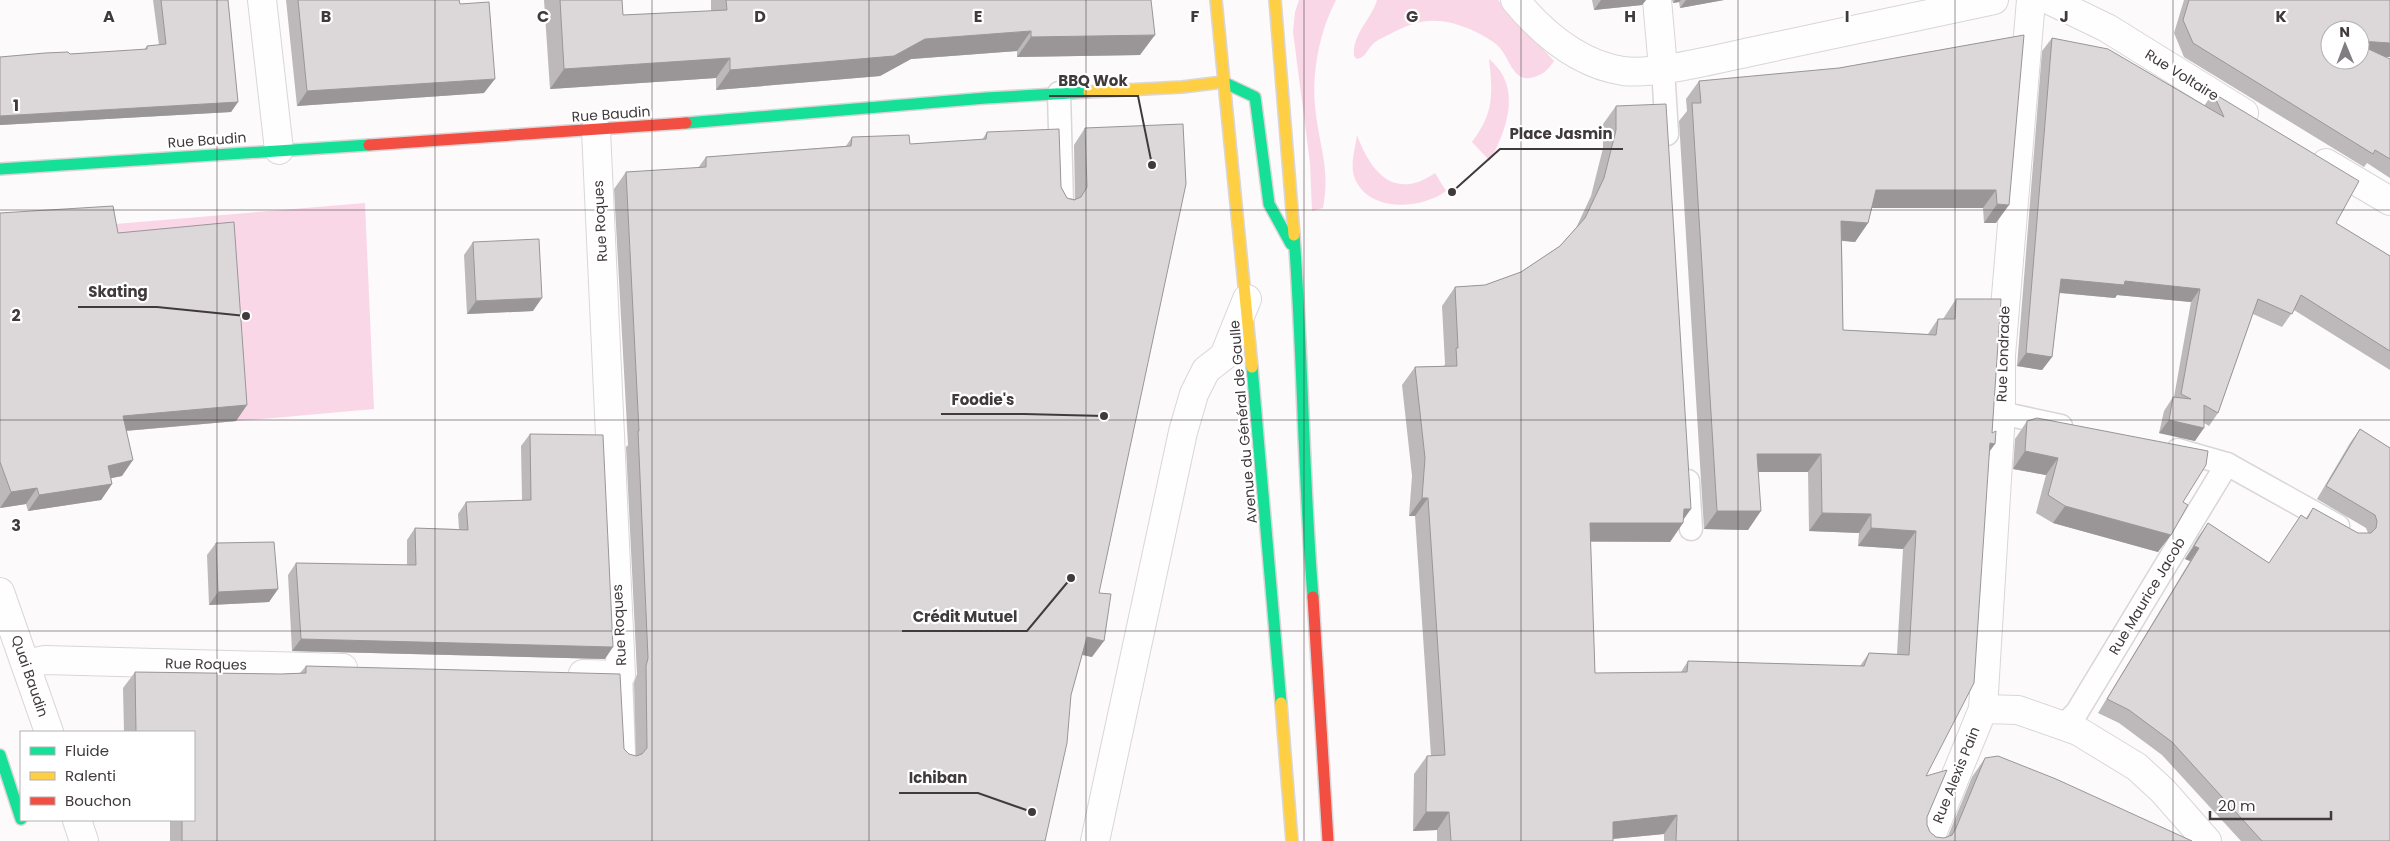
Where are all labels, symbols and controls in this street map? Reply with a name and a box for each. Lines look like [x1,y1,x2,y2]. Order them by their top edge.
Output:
text: A [103,5,115,28]
text: B [321,5,331,28]
text: C [537,5,549,28]
text: D [754,5,766,28]
text: E [974,5,982,28]
text: F [1191,5,1200,28]
text: G [1406,5,1418,28]
text: H [1624,5,1636,28]
text: I [1845,5,1849,28]
text: J [2059,5,2069,28]
text: K [2275,5,2287,28]
north arrow [2320,20,2370,70]
text: N [2339,22,2350,42]
street label: Rue Voltaire [2141,44,2223,106]
callout: BBQ Wok [1049,66,1138,96]
text: BBQ Wok [1058,70,1128,91]
text: 1 [13,94,19,117]
street label: Rue Baudin [571,101,651,127]
callout: Place Jasmin [1500,119,1623,149]
text: Place Jasmin [1509,123,1613,144]
street label: Rue Baudin [167,127,247,153]
street label: Rue Roques [588,180,612,262]
callout: Skating [78,277,157,307]
text: Skating [88,281,148,302]
text: 2 [11,304,21,327]
street label: Rue Londrade [1991,305,2015,402]
street label: Avenue du Général de Gaulle [1224,319,1262,525]
callout: Foodie's [941,384,1024,414]
text: Foodie's [952,389,1014,410]
text: 3 [11,514,21,537]
street label: Rue Maurice Jacob [2104,534,2190,658]
street label: Rue Roques [607,584,631,666]
callout: Crédit Mutuel [902,601,1027,631]
text: Crédit Mutuel [913,606,1017,627]
street label: Quai Baudin [7,632,53,720]
street label: Rue Roques [165,653,247,675]
street label: Rue Alexis Pain [1928,724,1984,826]
legend [20,731,195,821]
text: Fluide [65,740,109,761]
callout: Ichiban [899,763,978,793]
text: Ralenti [65,765,116,786]
text: Ichiban [909,767,967,788]
scale bar [2210,788,2331,820]
text: Bouchon [65,790,131,811]
text: 20 m [2218,795,2256,816]

